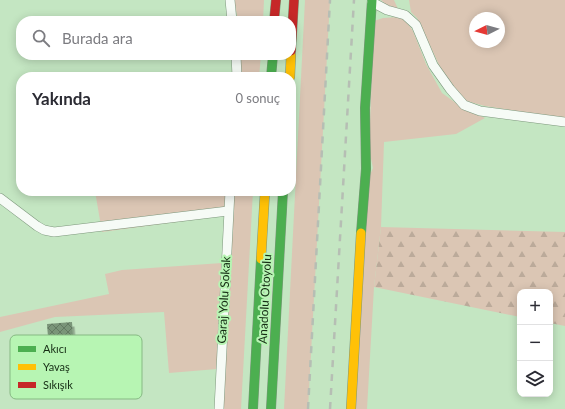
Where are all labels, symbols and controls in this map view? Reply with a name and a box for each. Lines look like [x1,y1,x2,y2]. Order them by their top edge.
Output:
north arrow [469,12,505,48]
search box [16,16,296,60]
icon: search [30,27,52,49]
text: Burada ara [62,29,133,47]
text: Yakında [32,88,91,109]
text: 0 sonuç [235,90,280,106]
street label: Anadolu Otoyolu [255,254,274,344]
street label: Garaj Yolu Sokak [214,255,233,344]
map controls [517,289,553,397]
button: + [517,289,553,325]
button: − [517,325,553,361]
legend [10,335,142,399]
text: Akıcı [43,342,67,355]
text: Yavaş [43,360,70,373]
button: layers [517,361,553,397]
text: Sıkışık [43,378,73,391]

